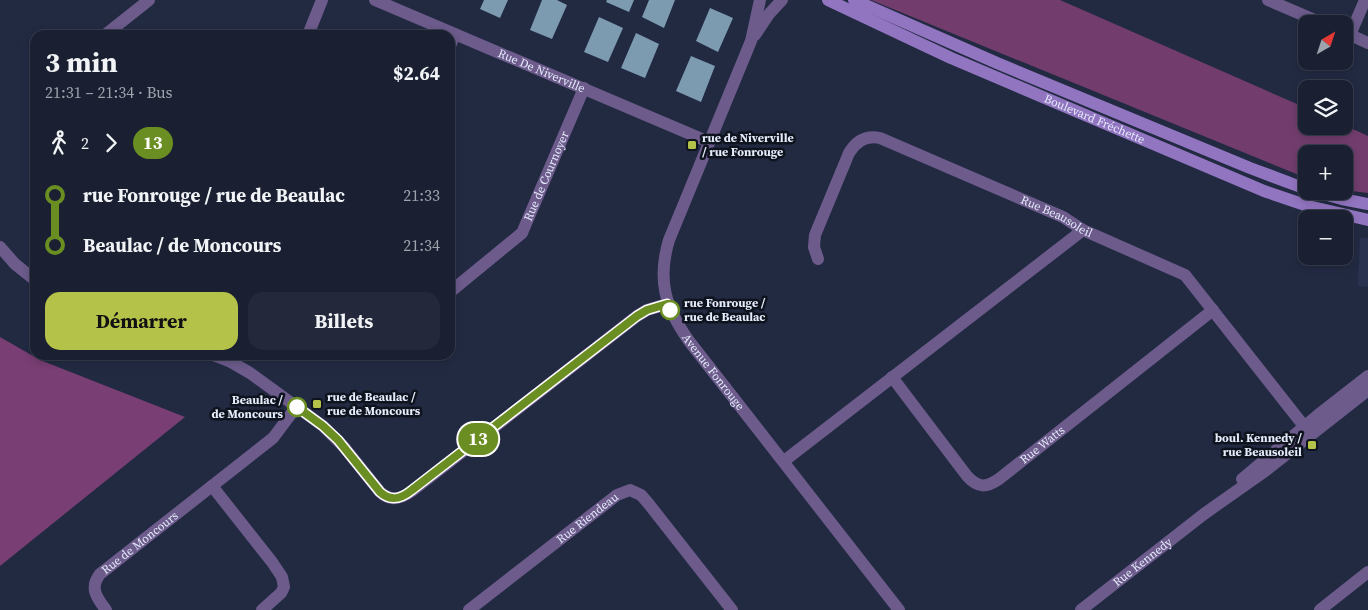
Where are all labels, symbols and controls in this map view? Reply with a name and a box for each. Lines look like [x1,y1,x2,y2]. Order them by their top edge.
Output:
north arrow [1298,15,1352,70]
map controls [1298,15,1353,265]
text: 3 min [45,43,118,81]
street label: Rue De Niverville [496,45,588,96]
text: $2.64 [393,60,440,86]
button: layers [1298,80,1353,135]
text: 21:31 – 21:34 · Bus [45,81,173,103]
street label: Boulevard Fréchette [1042,91,1147,148]
icon: walk [45,129,73,157]
icon: forward [97,129,125,157]
street label: Rue de Cournoyer [520,129,573,223]
text: 13 [143,130,163,155]
place label: rue de Niverville / rue Fonrouge [702,130,794,160]
text: 2 [81,132,89,154]
marker: rue de Niverville / rue Fonrouge [686,139,698,151]
button: + [1298,145,1353,200]
text: rue Fonrouge / rue de Beaulac [83,182,345,208]
text: 21:33 [403,184,440,206]
street label: Rue Beausoleil [1018,192,1095,241]
button: − [1298,210,1353,265]
text: Beaulac / de Moncours [83,232,281,258]
text: 21:34 [403,234,440,256]
button: Démarrer [45,292,238,350]
button: Billets [248,292,440,350]
place label: rue Fonrouge / rue de Beaulac [684,295,766,325]
marker: rue Fonrouge / rue de Beaulac [660,300,680,320]
street label: Avenue Fonrouge [678,330,748,414]
place label: rue de Beaulac / rue de Moncours [327,389,421,419]
place label: Beaulac / de Moncours [211,392,284,422]
marker: Beaulac / de Moncours [287,397,307,417]
marker: rue de Beaulac / rue de Moncours [311,398,323,410]
street label: Rue Watts [1017,422,1068,467]
line badge: 13 [456,423,500,455]
text: 13 [468,426,488,451]
place label: boul. Kennedy / rue Beausoleil [1215,430,1302,460]
marker: boul. Kennedy / rue Beausoleil [1306,439,1318,451]
street label: Rue Riendeau [553,489,622,547]
street label: Rue de Moncours [98,508,181,578]
street label: Rue Kennedy [1110,533,1176,590]

